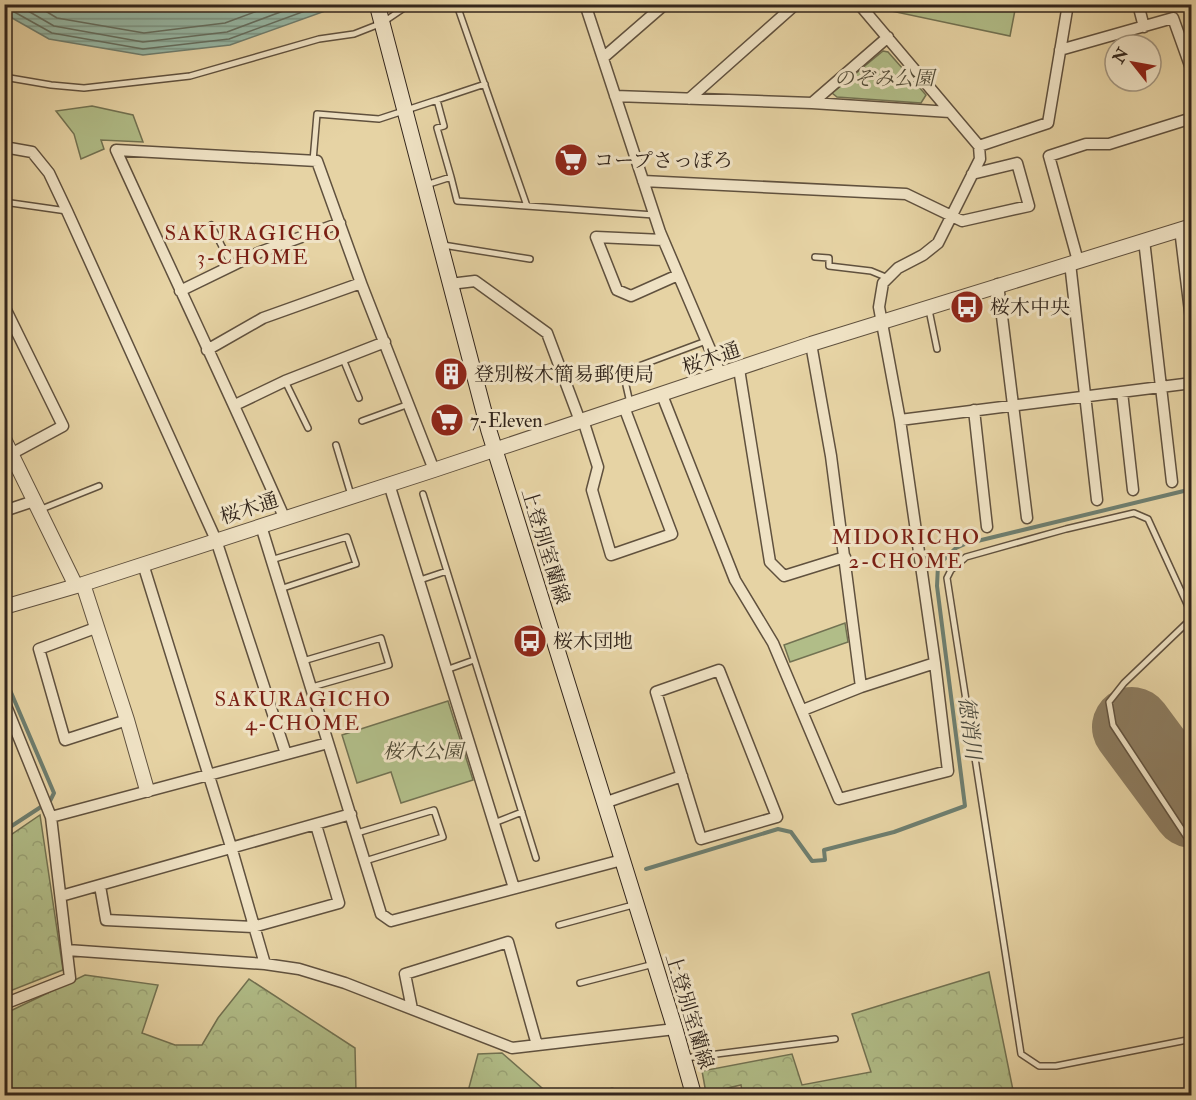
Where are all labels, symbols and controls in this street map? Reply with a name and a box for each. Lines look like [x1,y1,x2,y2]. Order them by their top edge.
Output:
north arrow [1103,33,1163,93]
text: N [1108,44,1134,68]
park label: のぞみ公園 [834,66,937,91]
supermarket icon: コープさっぽろ [553,142,589,178]
place label: コープさっぽろ [594,148,733,173]
district label: SAKURAGICHO 3-CHOME [164,220,342,271]
bus stop icon: 桜木中央 [949,289,985,325]
place label: 桜木中央 [990,295,1070,320]
street label: 桜木通 [679,337,744,380]
building icon: 登別桜木簡易郵便局 [433,356,469,392]
place label: 登別桜木簡易郵便局 [474,362,654,387]
supermarket icon: 7-Eleven [429,402,465,438]
place label: 7-Eleven [470,408,543,433]
street label: 上登別室蘭線 [516,485,575,607]
street label: 桜木通 [217,487,282,530]
district label: MIDORICHO 2-CHOME [831,524,981,575]
bus stop icon: 桜木団地 [512,623,548,659]
place label: 桜木団地 [553,629,633,654]
district label: SAKURAGICHO 4-CHOME [214,686,392,737]
water label: 徳消川 [952,695,987,763]
park label: 桜木公園 [383,739,466,764]
street label: 上登別室蘭線 [660,950,719,1072]

